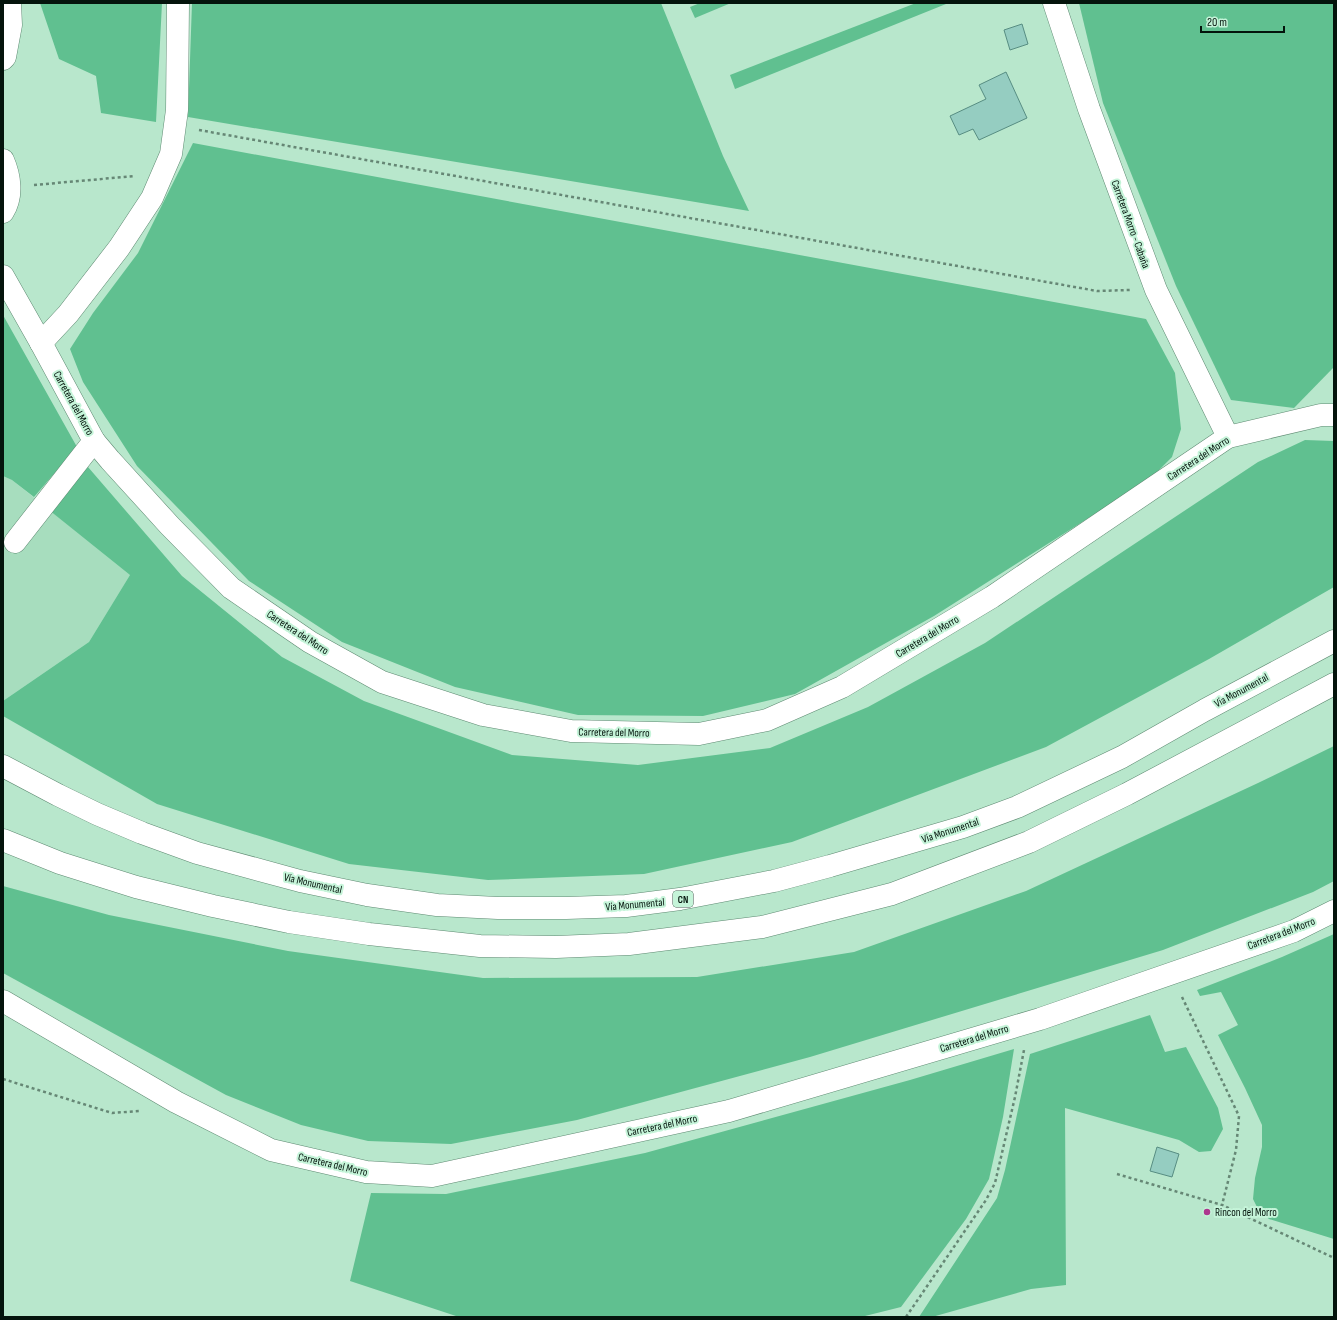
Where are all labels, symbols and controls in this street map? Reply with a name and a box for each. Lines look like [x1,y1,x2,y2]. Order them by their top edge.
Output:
scale bar [1201,8,1284,34]
text: 20 m [1207,15,1227,30]
street label: Carretera Morro - Cabaña [1109,178,1153,270]
street label: Carretera del Morro [51,369,97,438]
street label: Carretera del Morro [1165,433,1232,483]
street label: Carretera del Morro [264,608,331,657]
street label: Carretera del Morro [893,612,961,660]
street label: Vía Monumental [1212,671,1270,710]
street label: Carretera del Morro [578,725,650,740]
street label: Vía Monumental [920,815,980,846]
street label: Vía Monumental [283,870,343,896]
road number: CN [673,891,693,907]
street label: Vía Monumental [605,895,665,914]
street label: Carretera del Morro [1246,914,1317,952]
street label: Carretera del Morro [938,1022,1010,1055]
street label: Carretera del Morro [626,1112,699,1139]
street label: Carretera del Morro [297,1150,369,1179]
place label: Rincon del Morro [1215,1206,1277,1219]
marker: Rincon del Morro [1202,1207,1212,1217]

